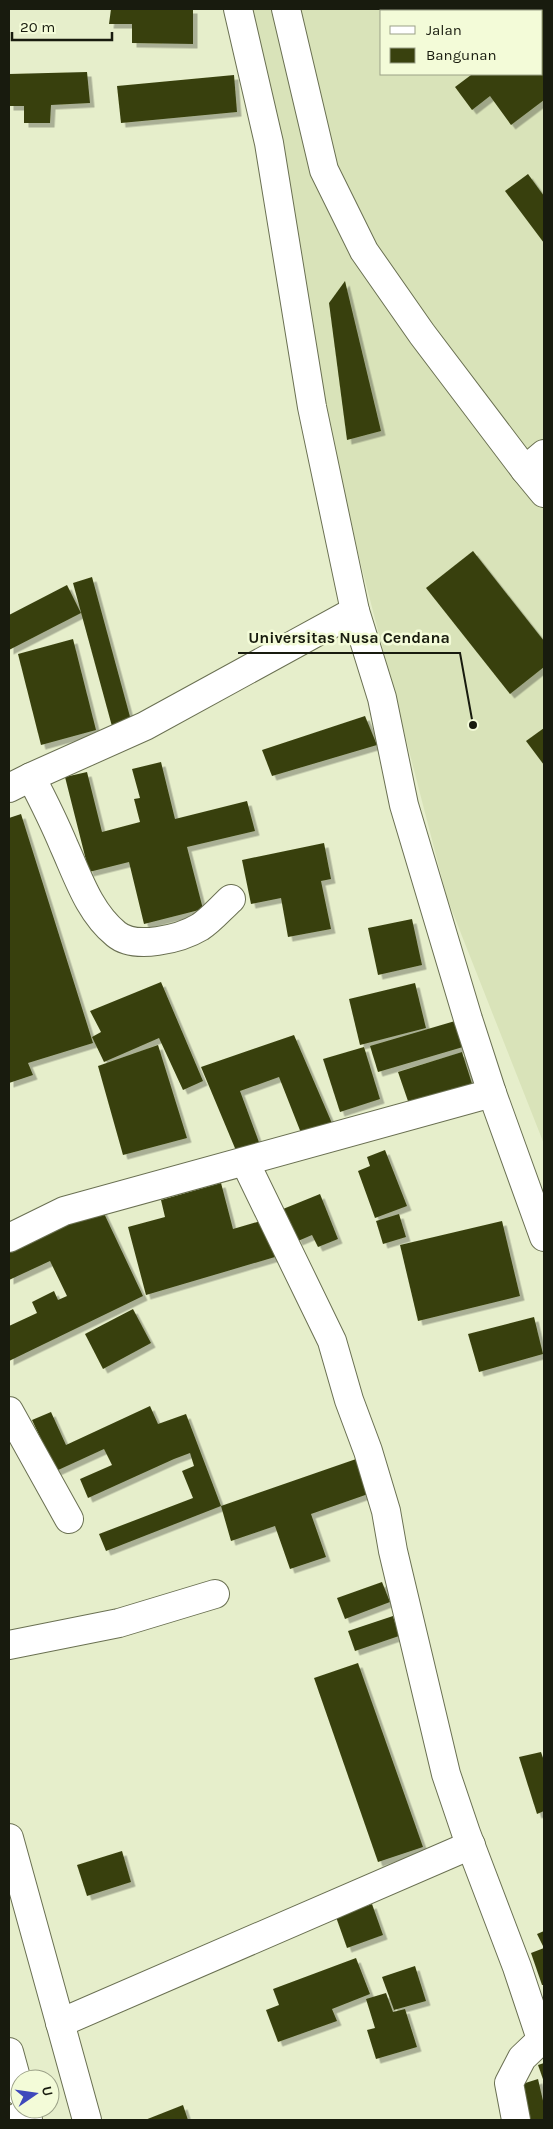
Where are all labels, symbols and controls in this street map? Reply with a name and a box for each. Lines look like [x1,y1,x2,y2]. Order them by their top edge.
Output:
scale bar [12,10,112,42]
legend [380,10,543,75]
text: 20 m [20,18,55,36]
text: Jalan [426,21,462,39]
text: Bangunan [426,46,497,64]
callout: Universitas Nusa Cendana [238,622,460,653]
text: Universitas Nusa Cendana [248,628,450,647]
north arrow [10,2069,60,2119]
text: U [38,2085,57,2098]

